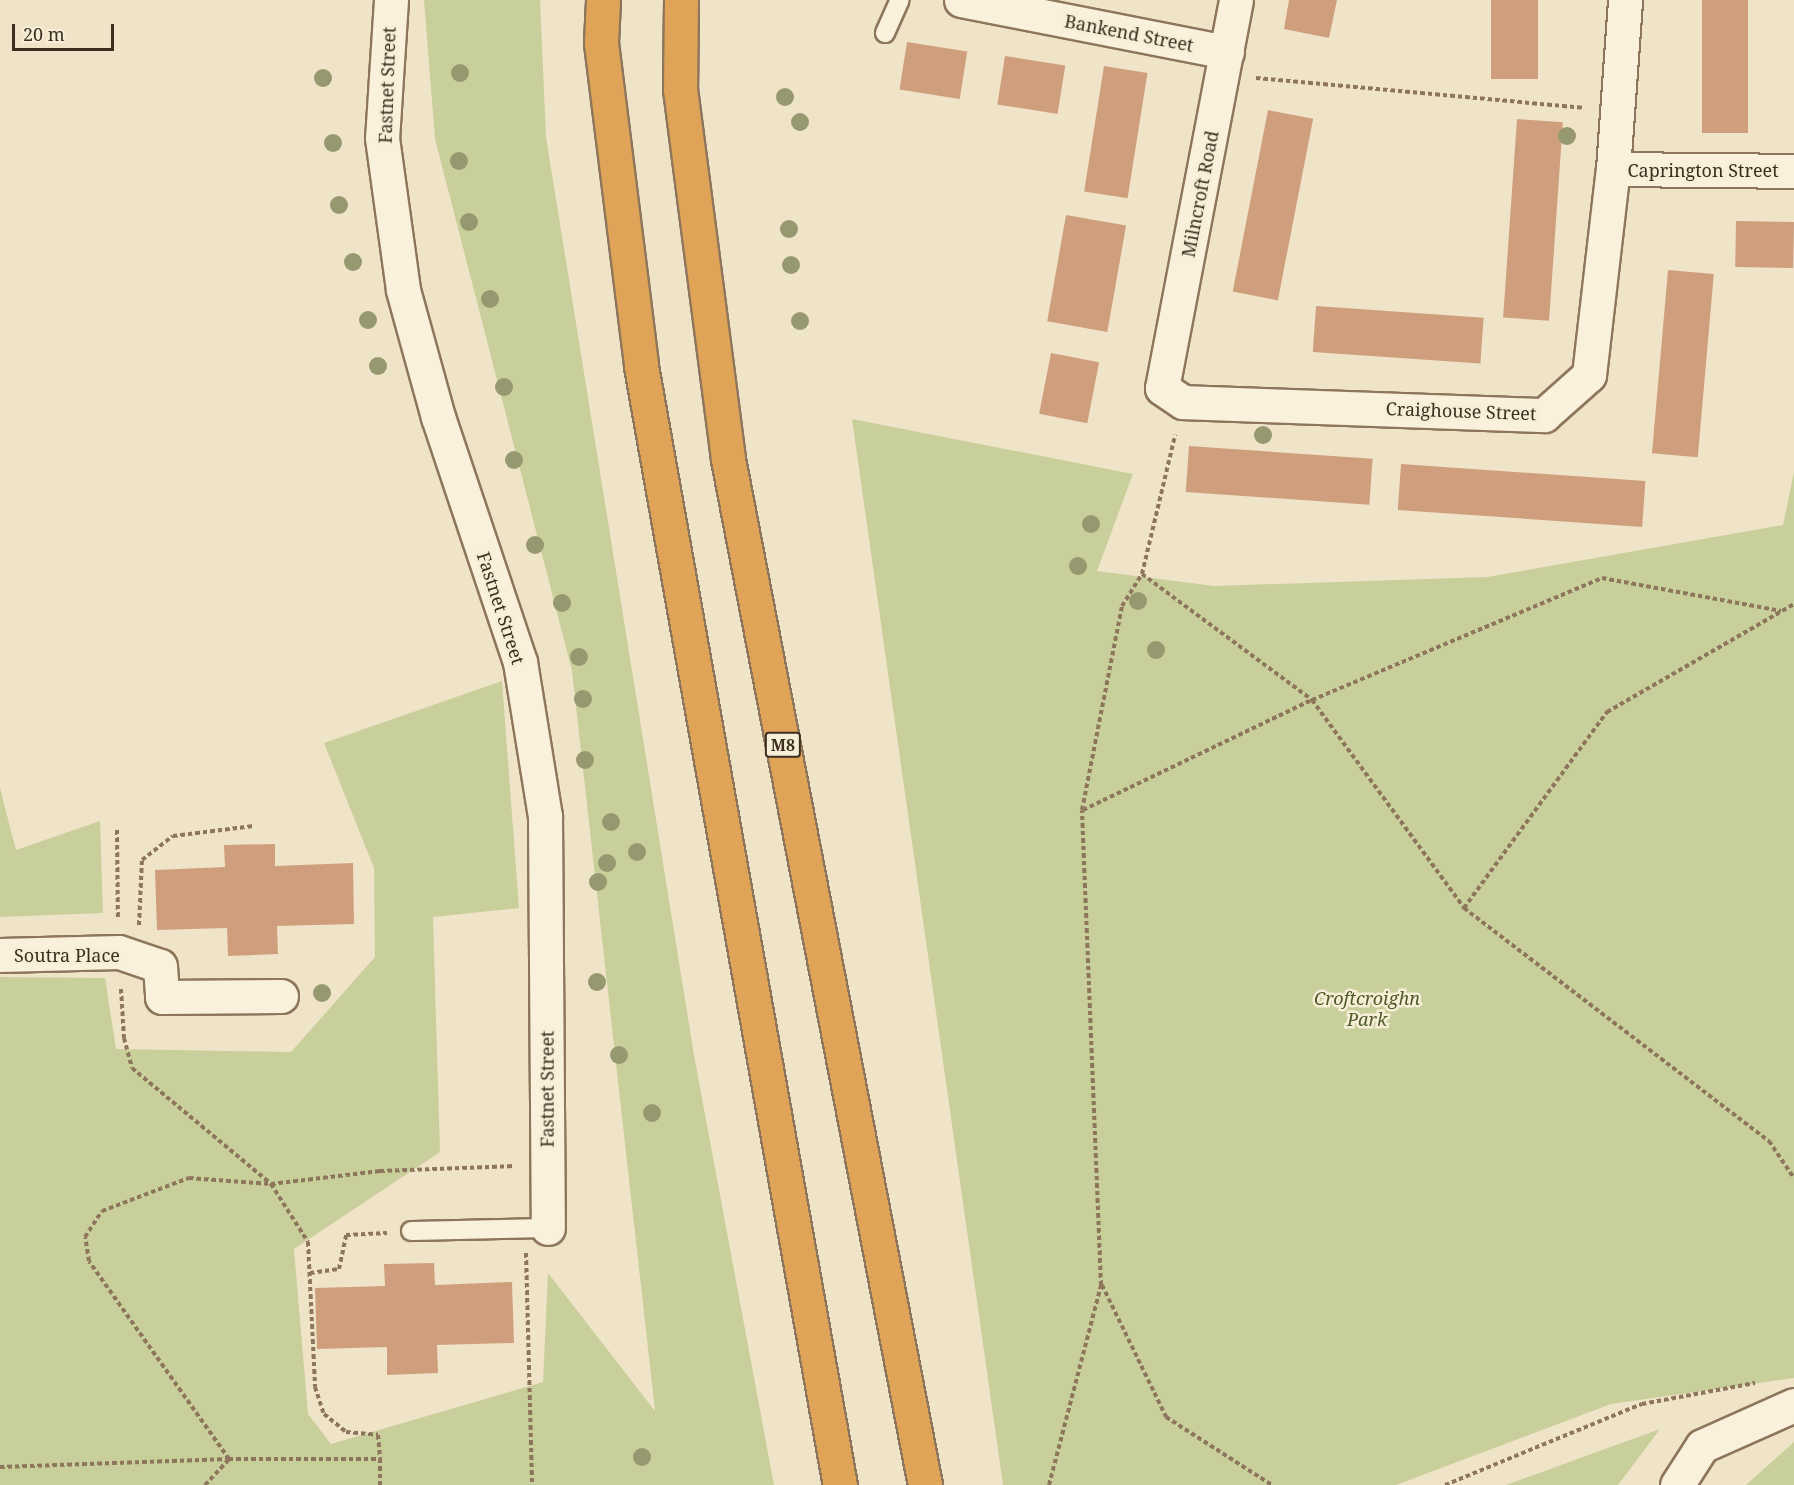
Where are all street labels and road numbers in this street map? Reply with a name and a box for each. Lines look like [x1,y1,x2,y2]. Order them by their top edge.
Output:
street label: Bankend Street [1063,10,1195,56]
street label: Fastnet Street [374,26,400,144]
street label: Milncroft Road [1177,129,1223,259]
street label: Caprington Street [1628,159,1778,181]
street label: Craighouse Street [1385,398,1537,424]
street label: Fastnet Street [473,549,529,667]
road number: M8 [764,732,802,758]
street label: Soutra Place [14,944,120,966]
street label: Fastnet Street [536,1031,558,1147]

